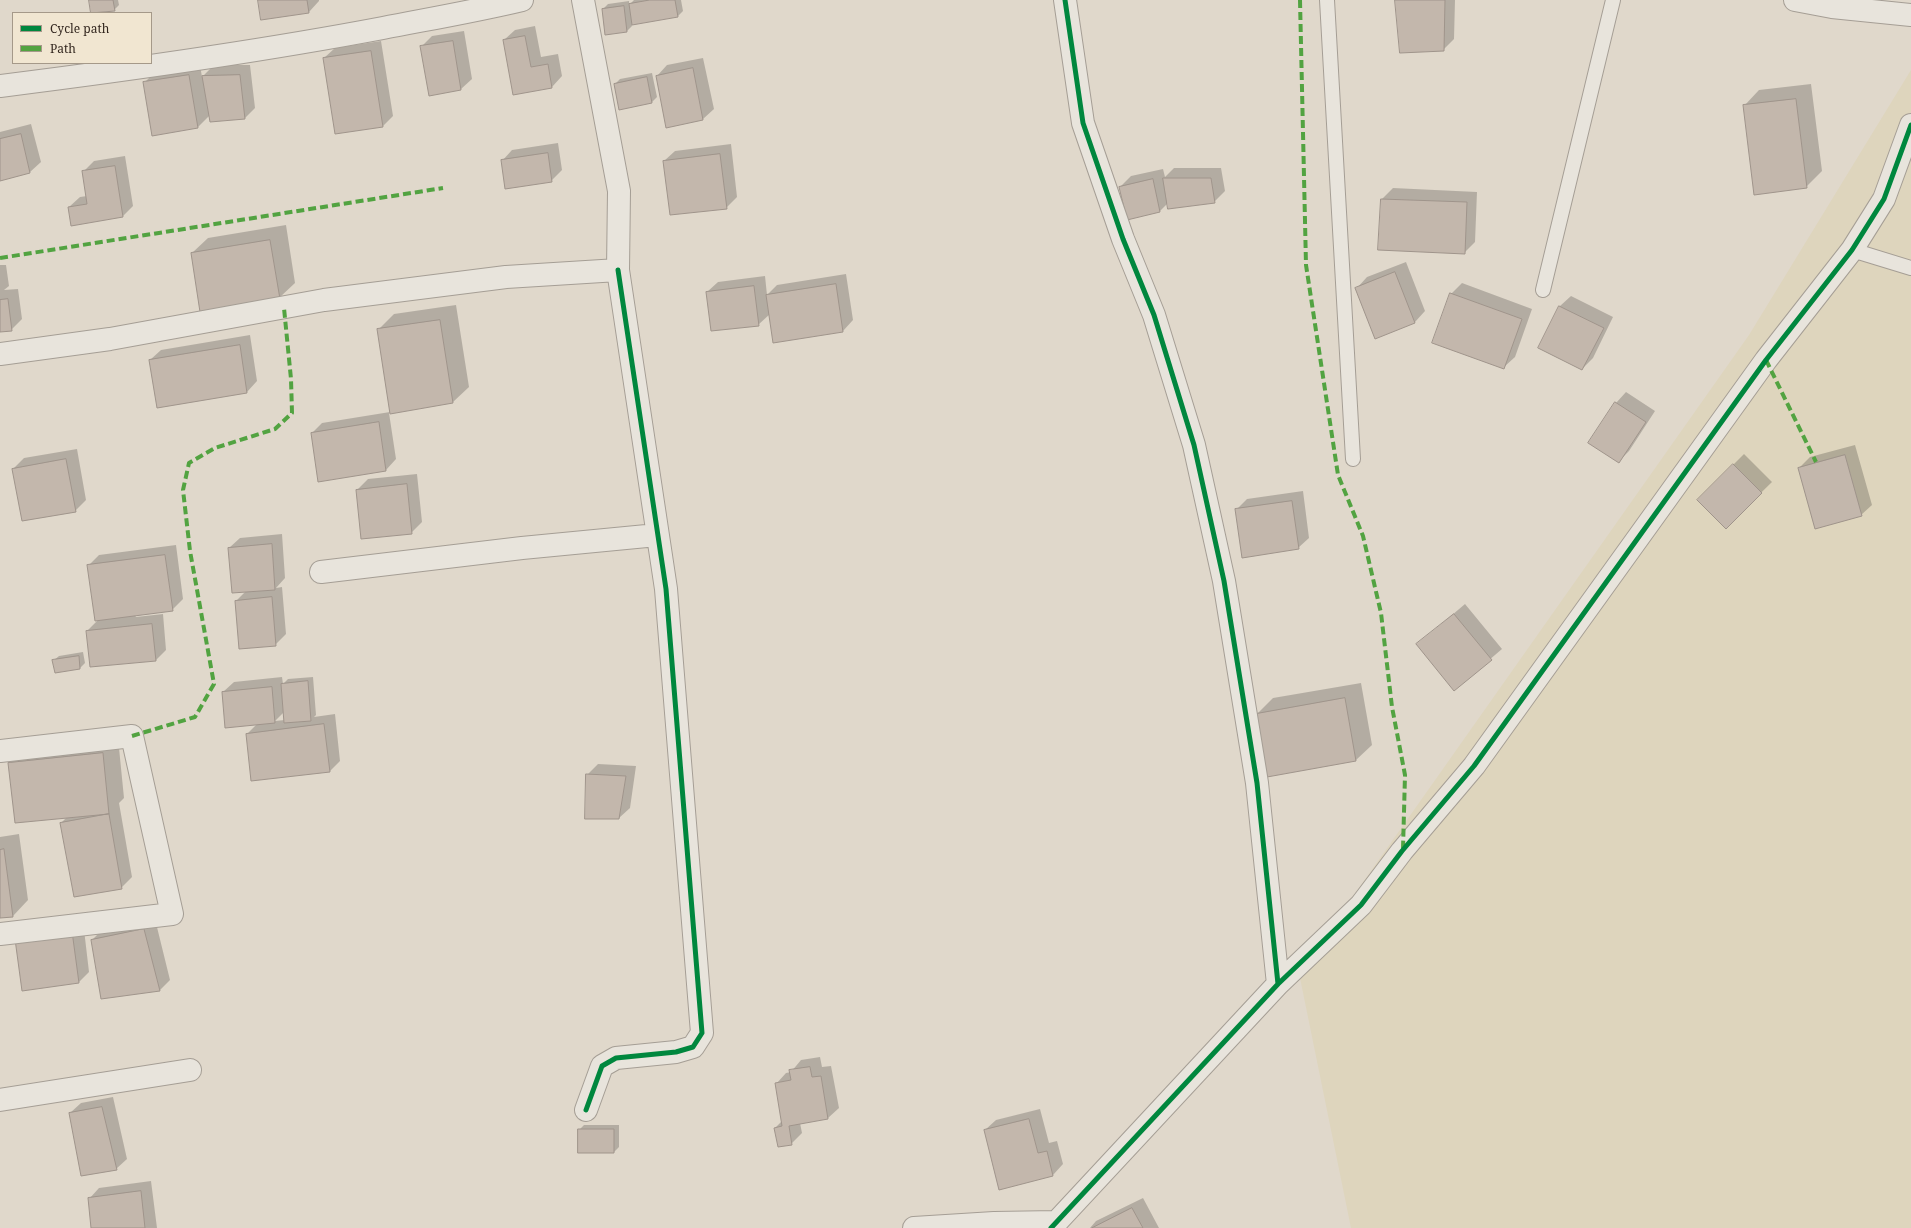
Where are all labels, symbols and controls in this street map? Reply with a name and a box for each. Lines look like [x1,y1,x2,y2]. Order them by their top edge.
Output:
legend [12,12,152,64]
text: Cycle path [50,20,109,37]
text: Path [50,40,76,57]

